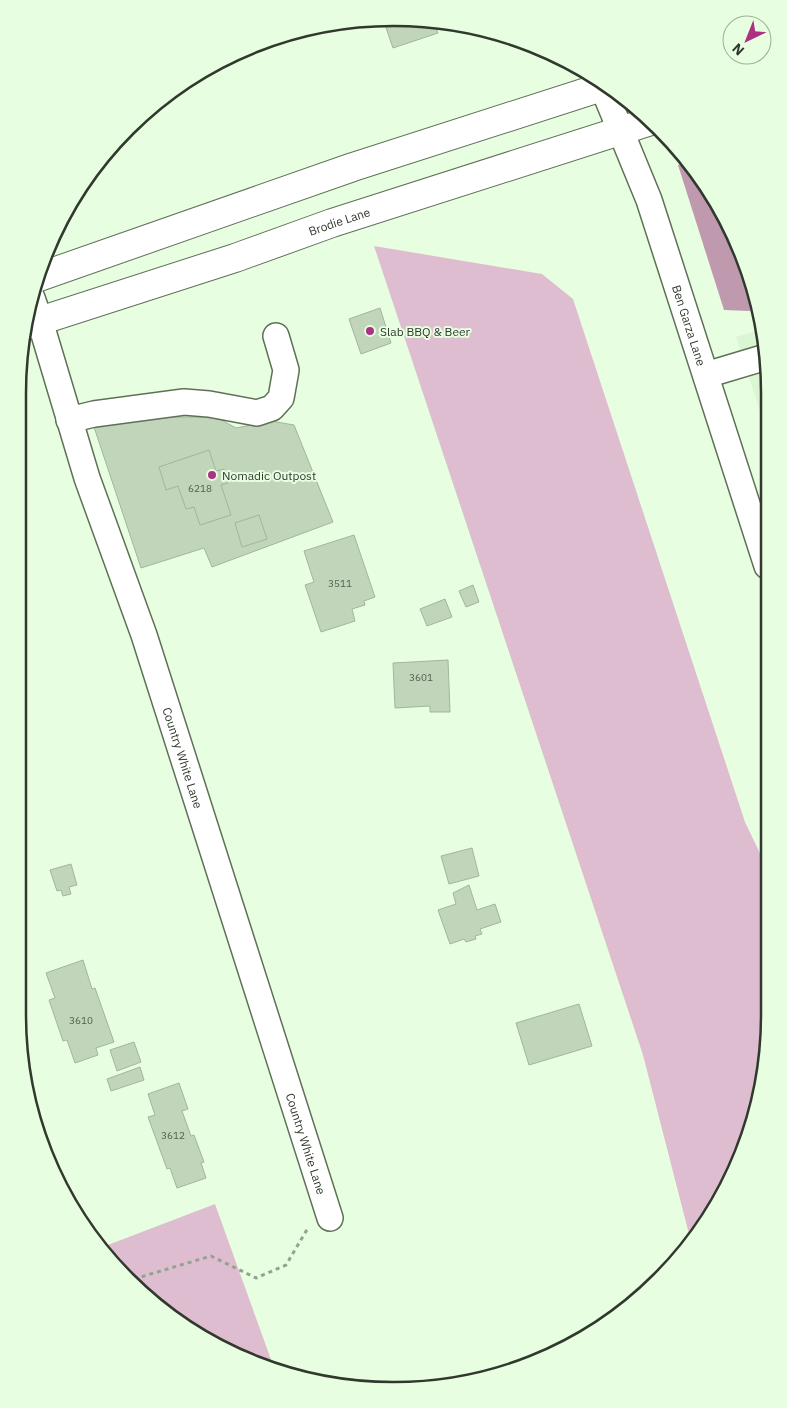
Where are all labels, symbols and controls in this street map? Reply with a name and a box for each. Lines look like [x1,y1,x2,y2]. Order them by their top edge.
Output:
north arrow [722,15,772,65]
text: N [728,39,748,60]
street label: Brodie Lane [306,204,372,238]
street label: Ben Garza Lane [669,283,710,368]
place label: Slab BBQ & Beer [380,324,471,339]
marker: Slab BBQ & Beer [364,325,376,337]
place label: Nomadic Outpost [222,468,316,483]
marker: Nomadic Outpost [206,469,218,481]
house number: 6218 [188,482,212,495]
house number: 3511 [328,577,352,590]
house number: 3601 [409,671,433,684]
street label: Country White Lane [160,705,206,811]
house number: 3610 [69,1014,93,1027]
street label: Country White Lane [283,1091,330,1196]
house number: 3612 [161,1129,185,1142]

